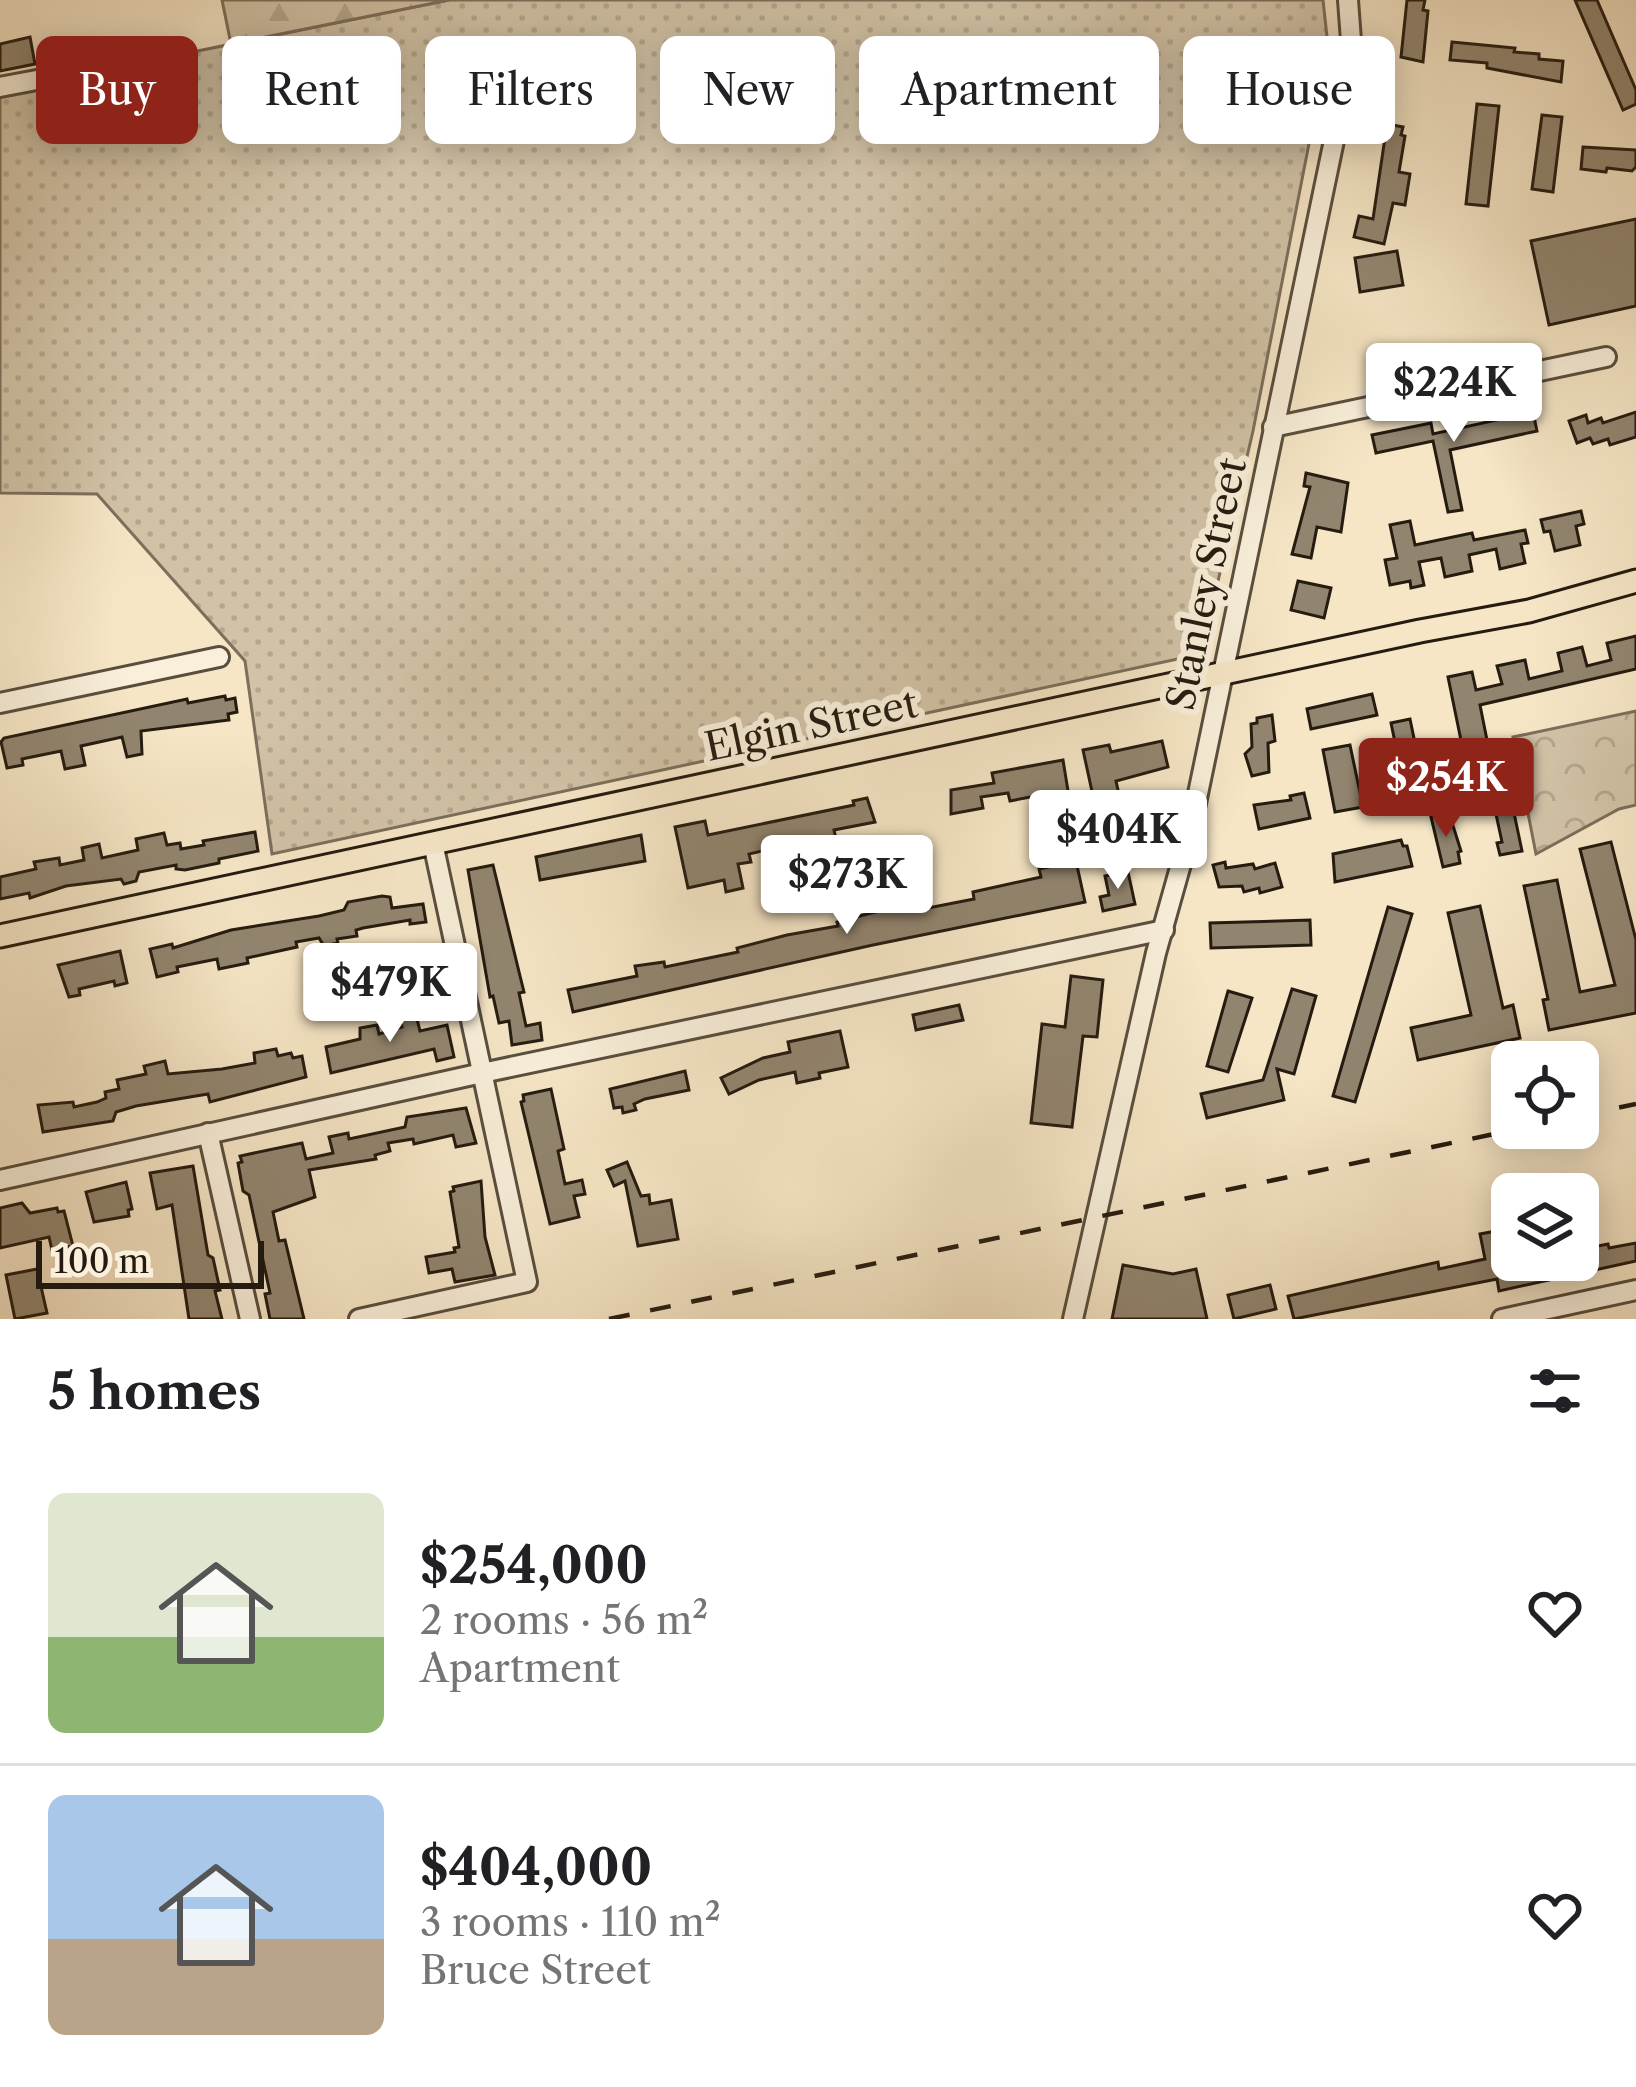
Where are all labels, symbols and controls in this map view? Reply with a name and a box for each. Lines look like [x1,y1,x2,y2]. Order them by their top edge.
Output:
chip: Buy [36,36,198,144]
chip: Rent [222,36,401,144]
chip: Filters [425,36,636,144]
chip: New [660,36,835,144]
chip: Apartment [859,36,1159,144]
chip: House [1183,36,1395,144]
pin: $224K [1370,343,1538,445]
text: $224K [1393,358,1515,406]
street label: Stanley Street [1156,454,1256,714]
street label: Elgin Street [700,679,922,771]
pin: $254K [1362,738,1530,840]
text: $254K [1386,753,1506,801]
pin: $404K [1034,790,1202,892]
text: $404K [1056,805,1180,853]
pin: $273K [763,835,931,937]
text: $273K [788,850,906,898]
pin: $479K [306,943,474,1045]
text: $479K [330,958,450,1006]
map controls [1491,1041,1599,1281]
button: locate [1491,1041,1599,1149]
button: layers [1491,1173,1599,1281]
scale bar [36,1235,264,1288]
text: 100 m [54,1241,149,1282]
icon: filters [1522,1358,1588,1424]
text: 5 homes [48,1360,261,1422]
text: $254,000 [420,1534,648,1596]
icon: home [144,1541,288,1685]
icon: heart [1522,1580,1588,1646]
text: 2 rooms · 56 m² [420,1596,708,1644]
text: Apartment [420,1644,620,1692]
text: $404,000 [420,1836,652,1898]
icon: home [144,1843,288,1987]
icon: heart [1522,1882,1588,1948]
text: 3 rooms · 110 m² [420,1898,721,1946]
text: Bruce Street [420,1946,651,1994]

